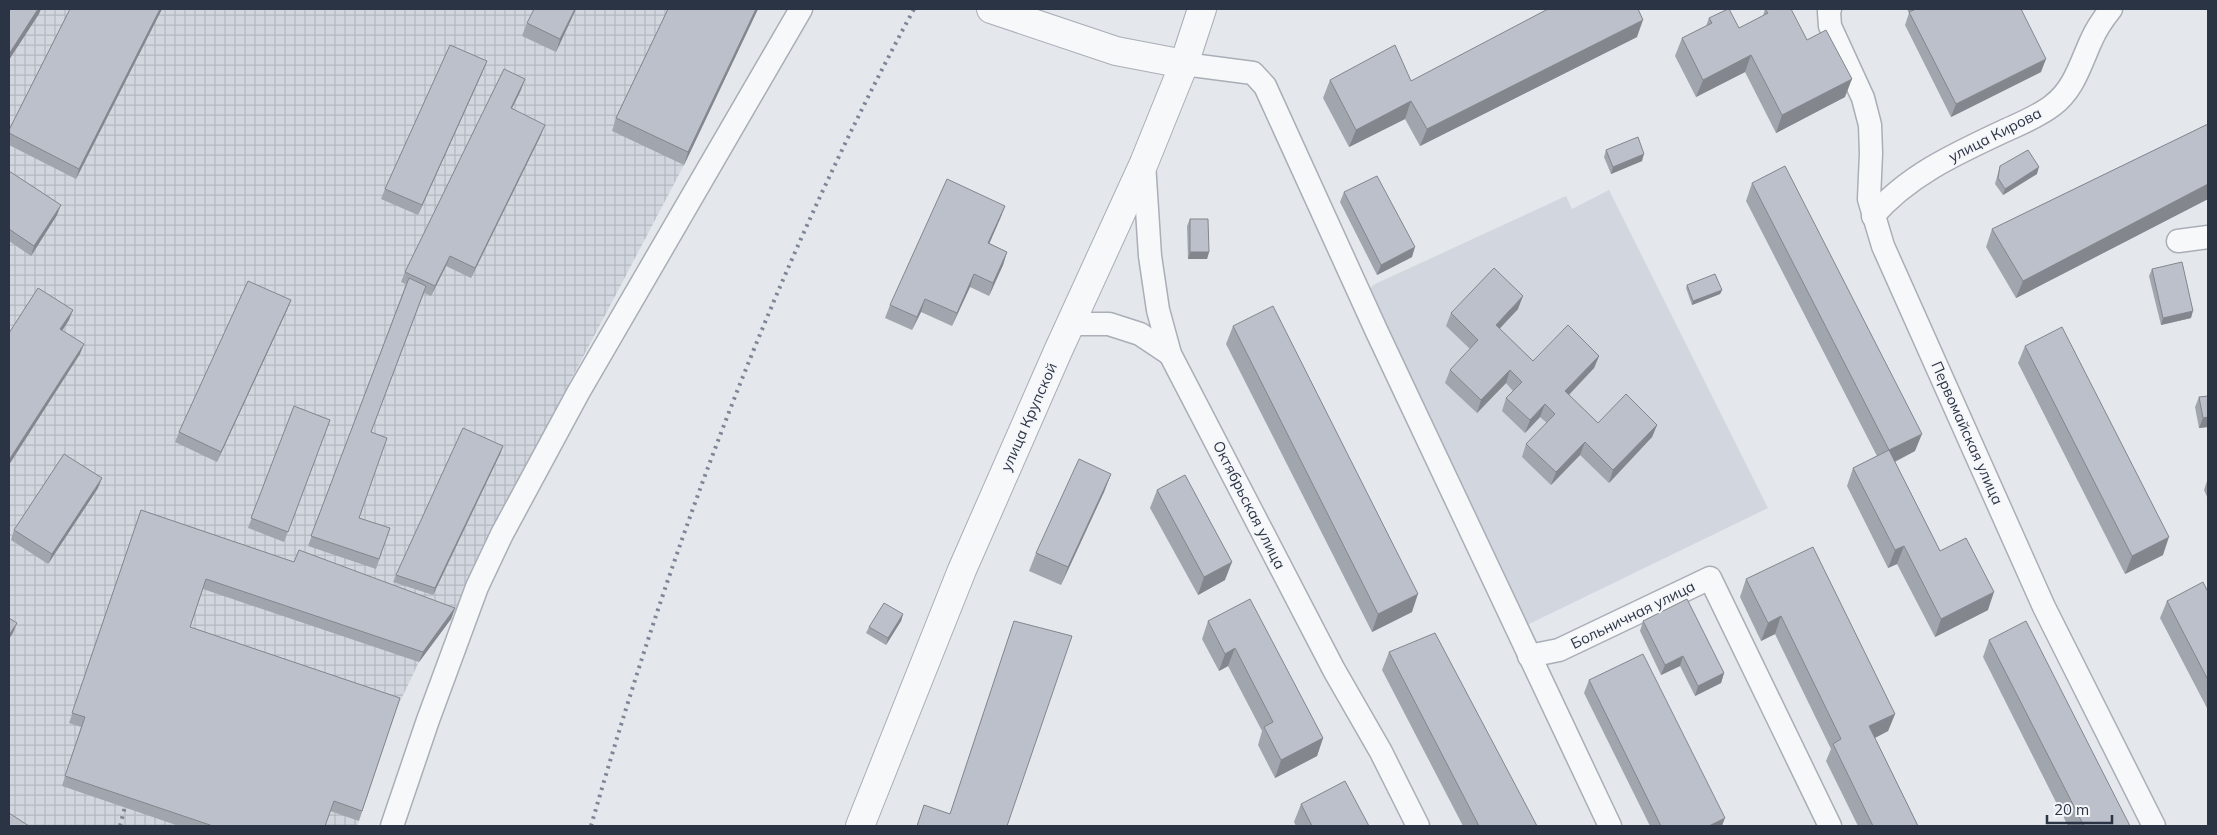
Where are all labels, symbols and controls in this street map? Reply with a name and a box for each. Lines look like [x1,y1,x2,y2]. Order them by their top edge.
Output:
street label: улица Кирова [1945,103,2044,166]
street label: Первомайская улица [1927,358,2008,507]
street label: улица Крупской [996,360,1061,474]
street label: Октябрьская улица [1209,437,1290,572]
street label: Больничная улица [1567,576,1698,653]
scale bar [2047,792,2112,824]
text: 20 m [2054,800,2089,819]

